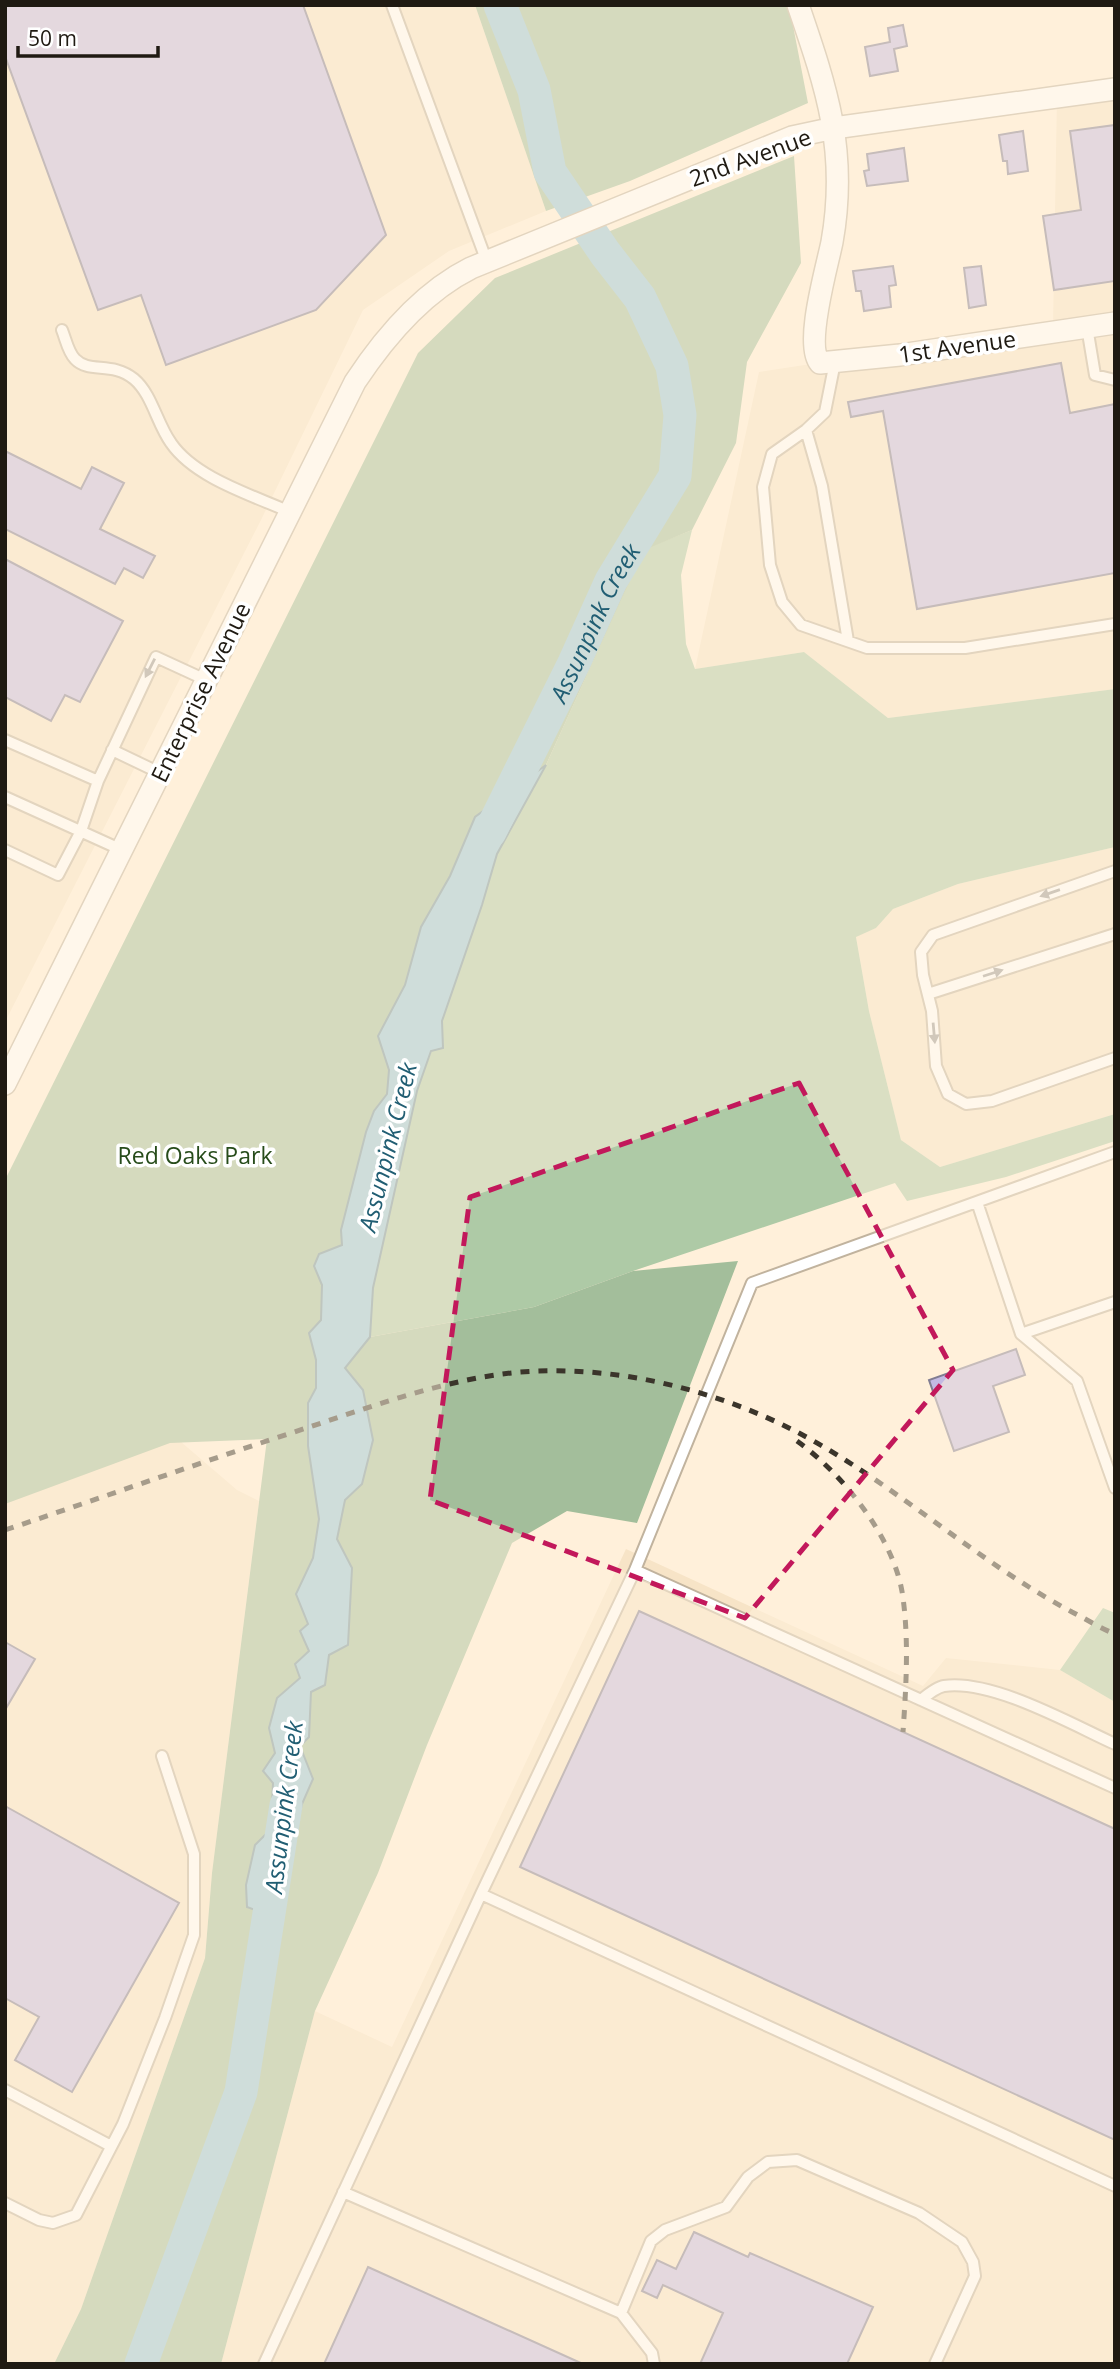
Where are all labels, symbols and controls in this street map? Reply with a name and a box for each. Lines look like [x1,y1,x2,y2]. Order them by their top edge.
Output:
scale bar [18,14,158,58]
text: 50 m [28,24,77,52]
street label: 2nd Avenue [685,120,815,194]
street label: 1st Avenue [896,322,1018,370]
water label: Assunpink Creek [540,536,647,709]
street label: Enterprise Avenue [143,597,257,787]
one-way arrow [145,658,156,678]
one-way arrow [1040,888,1061,899]
one-way arrow [983,967,1004,978]
one-way arrow [929,1022,940,1044]
water label: Assunpink Creek [350,1058,424,1237]
park label: Red Oaks Park [118,1139,272,1171]
water label: Assunpink Creek [256,1718,310,1897]

